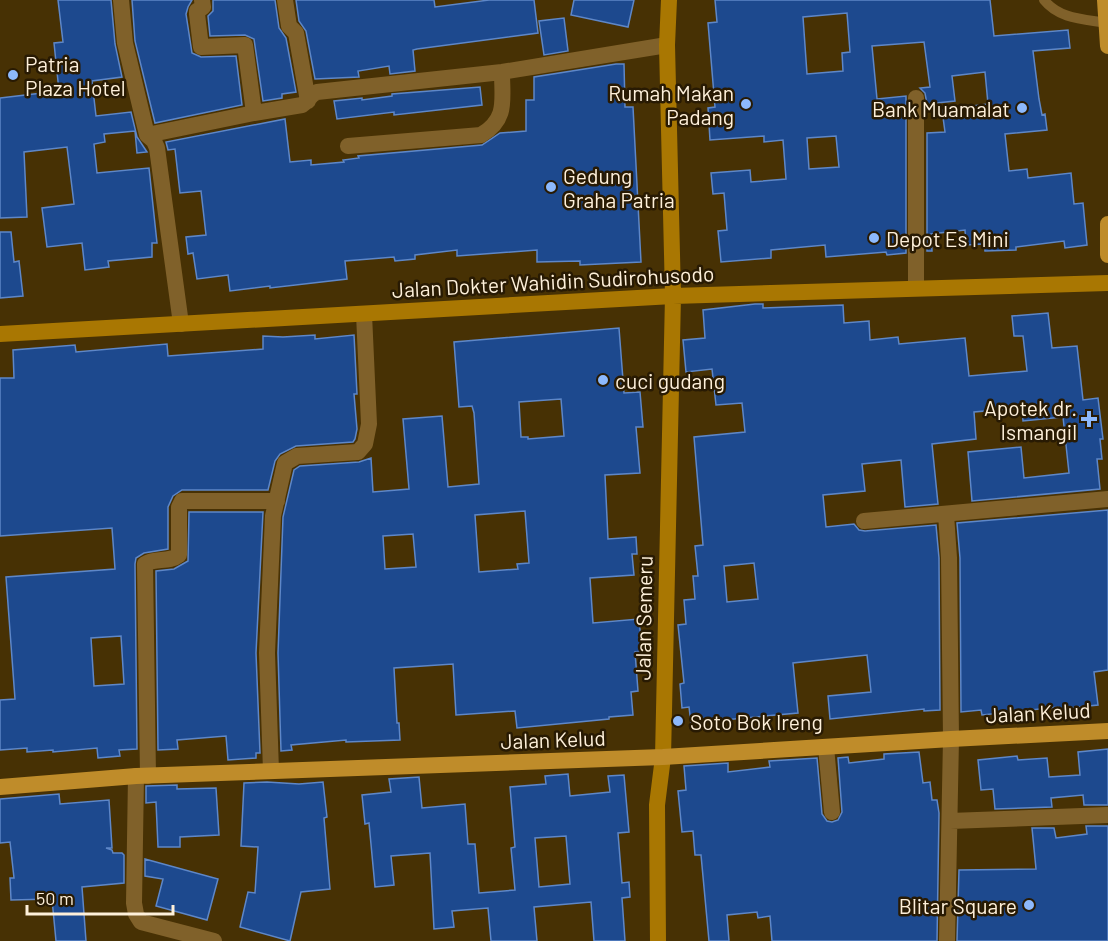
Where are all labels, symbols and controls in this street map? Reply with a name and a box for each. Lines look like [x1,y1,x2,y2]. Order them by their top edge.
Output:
place label: Patria Plaza Hotel [25,51,126,100]
marker: Patria Plaza Hotel [6,68,20,82]
place label: Rumah Makan Padang [608,80,734,129]
place label: Bank Muamalat [872,96,1010,121]
marker: Rumah Makan Padang [739,97,753,111]
marker: Bank Muamalat [1015,101,1029,115]
place label: Gedung Graha Patria [563,163,675,212]
marker: Gedung Graha Patria [544,180,558,194]
place label: Depot Es Mini [886,226,1009,251]
marker: Depot Es Mini [867,231,881,245]
street label: Jalan Dokter Wahidin Sudirohusodo [391,260,715,302]
place label: cuci gudang [615,368,725,393]
marker: cuci gudang [596,373,610,387]
place label: Apotek dr. Ismangil [984,395,1077,444]
marker: Apotek dr. Ismangil [1082,412,1096,426]
street label: Jalan Semeru [629,555,657,681]
street label: Jalan Kelud [985,697,1091,727]
place label: Soto Bok Ireng [690,709,823,734]
marker: Soto Bok Ireng [671,714,685,728]
street label: Jalan Kelud [500,725,606,753]
scale bar [27,878,172,916]
text: 50 m [36,887,74,909]
place label: Blitar Square [899,893,1017,918]
marker: Blitar Square [1022,898,1036,912]

